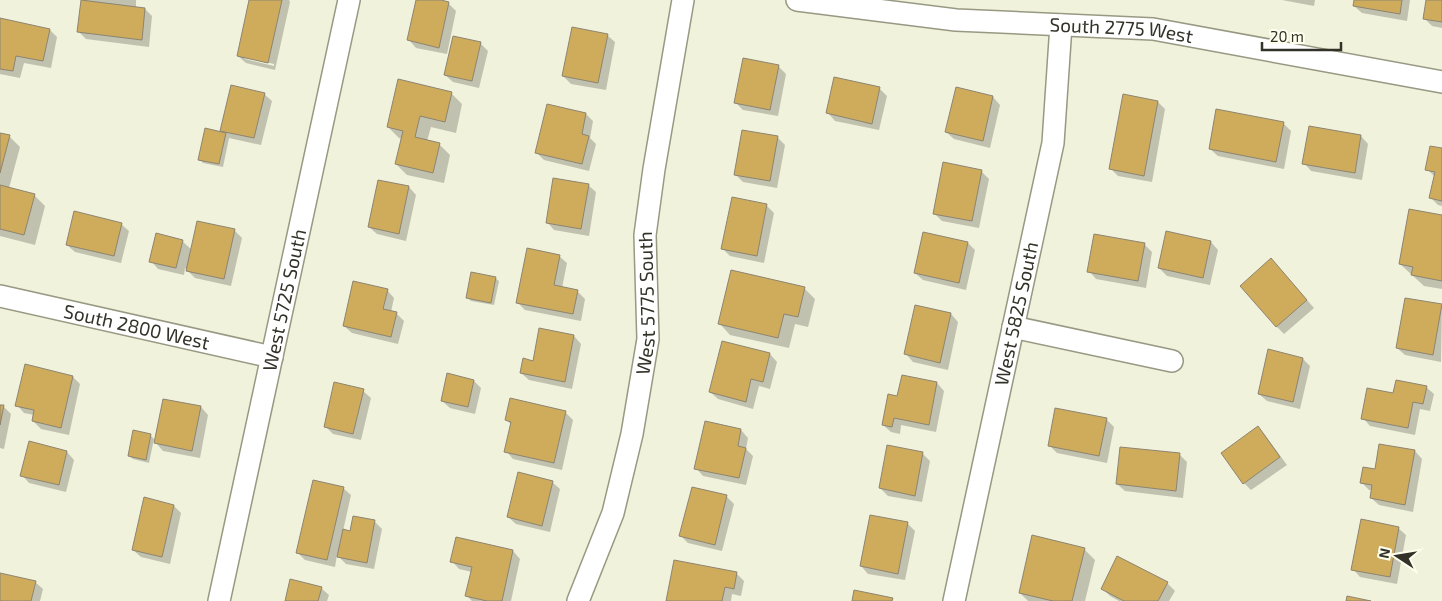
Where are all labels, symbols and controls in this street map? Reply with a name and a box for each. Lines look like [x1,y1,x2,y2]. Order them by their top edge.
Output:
street label: South 2775 West [1049,12,1195,47]
scale bar [1262,20,1341,52]
text: 20 m [1270,27,1304,45]
street label: West 5725 South [257,227,310,373]
street label: West 5775 South [630,231,659,376]
street label: West 5825 South [989,240,1042,388]
street label: South 2800 West [62,299,212,354]
north arrow [1372,531,1422,581]
text: N [1374,546,1393,560]

